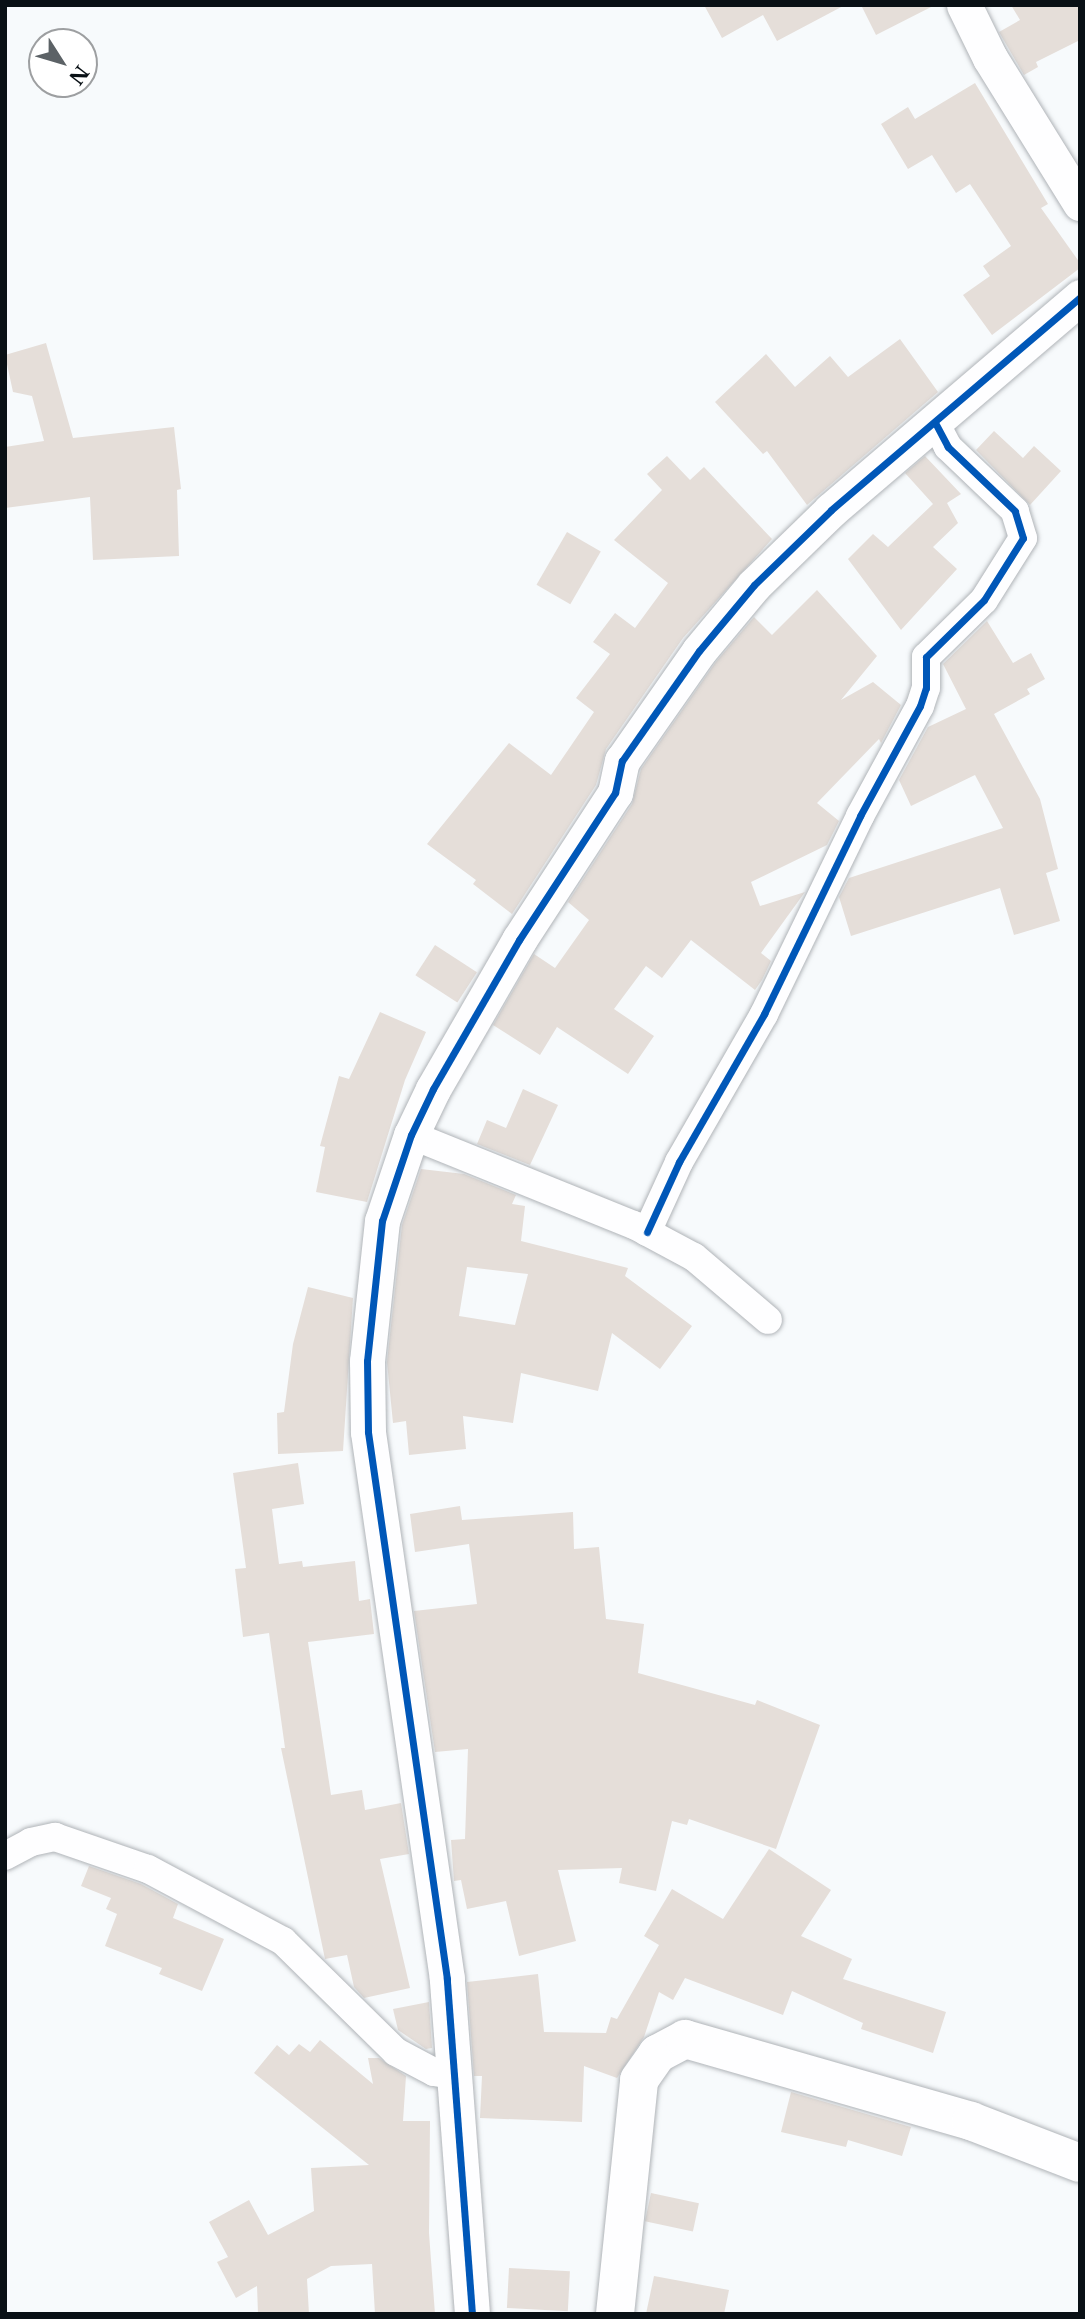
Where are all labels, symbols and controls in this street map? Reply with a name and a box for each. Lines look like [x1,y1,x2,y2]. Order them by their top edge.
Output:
north arrow [28,28,98,98]
text: N [64,61,93,89]

